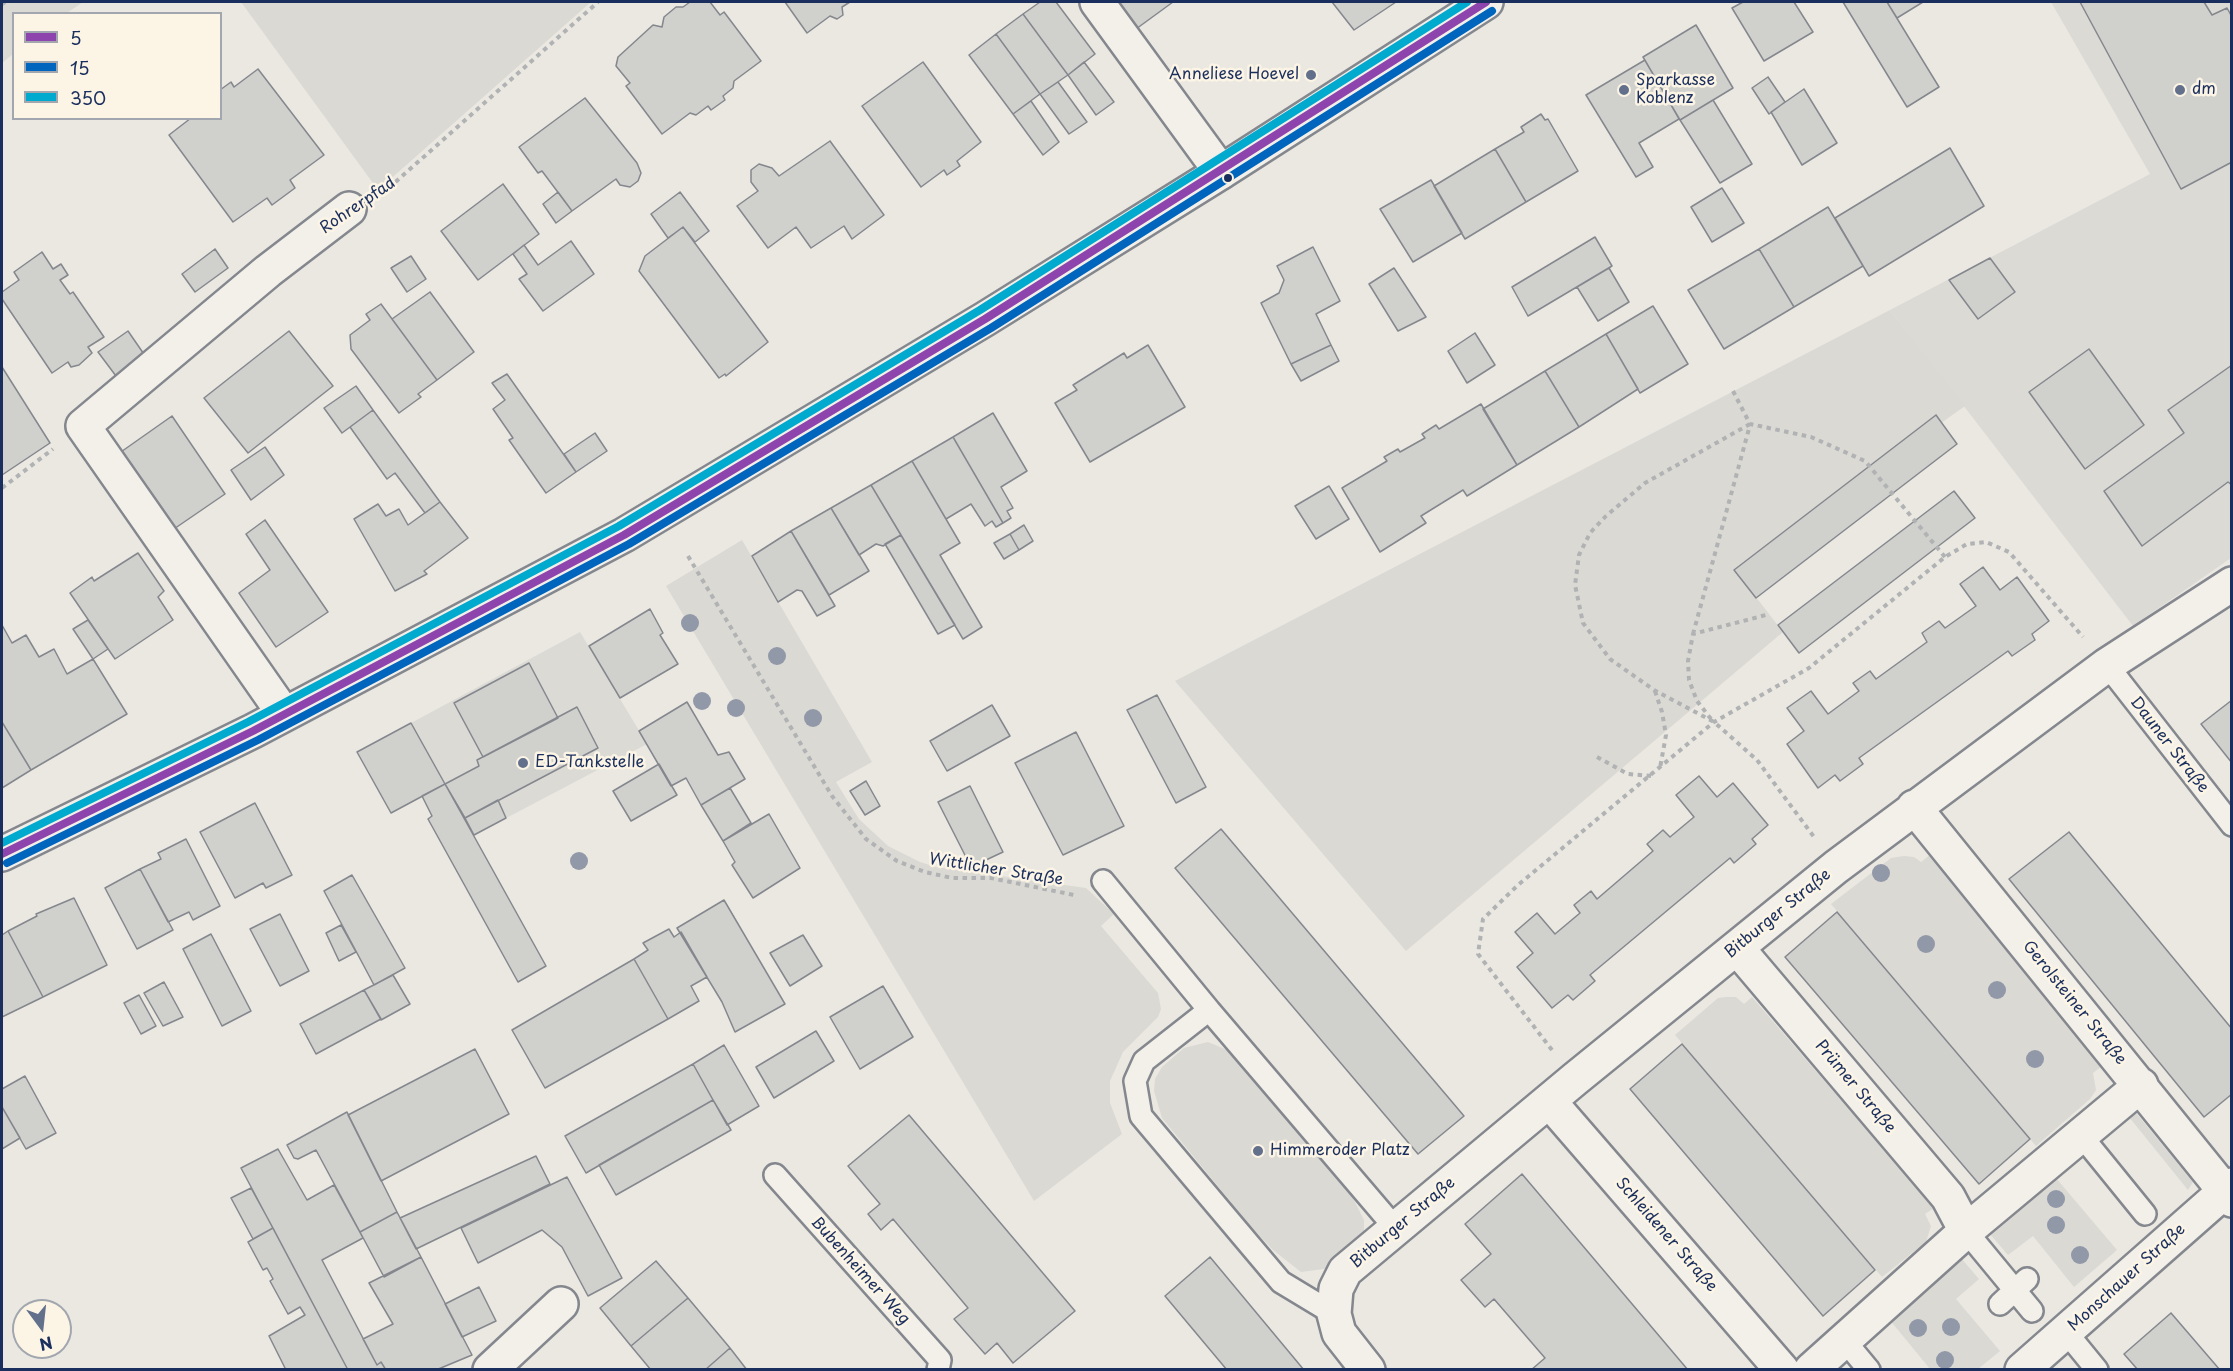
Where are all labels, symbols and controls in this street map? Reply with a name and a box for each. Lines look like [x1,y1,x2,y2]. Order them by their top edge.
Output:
legend [12,12,222,120]
text: 5 [70,24,82,51]
text: 15 [70,54,90,81]
place label: Anneliese Hoevel [1169,65,1299,85]
marker: Anneliese Hoevel [1304,68,1318,82]
place label: Sparkasse Koblenz [1636,71,1715,109]
place label: dm [2192,80,2216,100]
marker: Sparkasse Koblenz [1617,83,1631,97]
marker: dm [2173,83,2187,97]
text: 350 [70,84,106,111]
unlabelled marker [1222,172,1234,184]
street label: Rohrerpfad [317,174,399,238]
street label: Dauner Straße [2126,693,2212,797]
place label: ED-Tankstelle [535,753,644,773]
marker: ED-Tankstelle [516,756,530,770]
street label: Wittlicher Straße [928,850,1064,890]
street label: Bitburger Straße [1721,865,1835,963]
street label: Gerolsteiner Straße [2018,937,2130,1069]
street label: Prümer Straße [1811,1037,1899,1137]
place label: Himmeroder Platz [1270,1141,1410,1161]
marker: Himmeroder Platz [1251,1144,1265,1158]
street label: Bitburger Straße [1347,1174,1459,1272]
street label: Schleidener Straße [1611,1174,1721,1296]
street label: Bubenheimer Weg [806,1213,914,1329]
street label: Monschauer Straße [2064,1220,2190,1336]
north arrow [12,1299,72,1359]
text: N [37,1331,55,1358]

